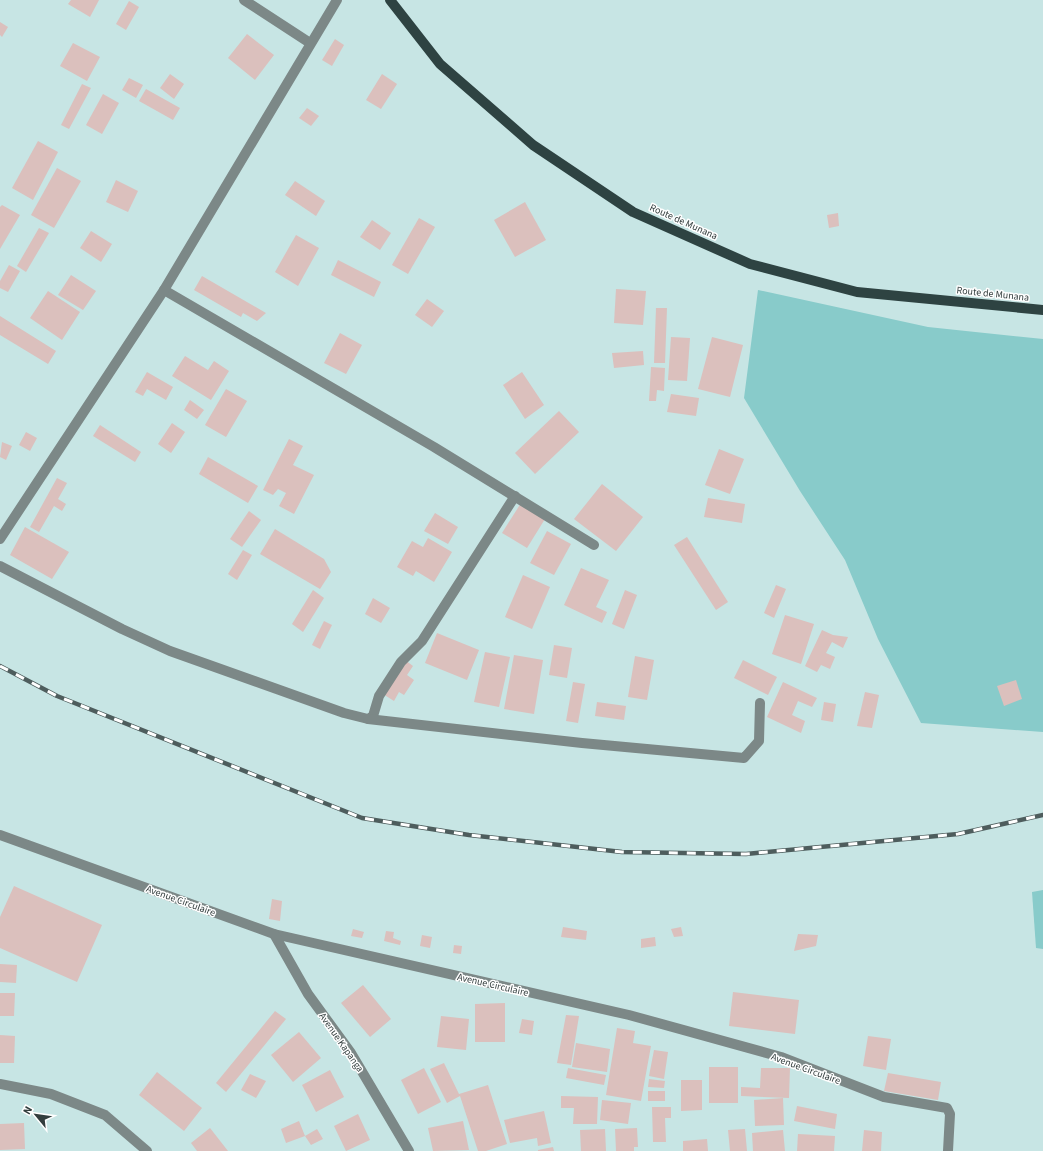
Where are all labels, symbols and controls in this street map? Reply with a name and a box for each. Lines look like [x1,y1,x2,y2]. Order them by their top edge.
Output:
street label: Route de Munana [647,201,720,243]
street label: Route de Munana [956,283,1030,305]
street label: Avenue Circulaire [144,882,217,920]
street label: Avenue Circulaire [456,970,530,1000]
street label: Avenue Kapanga [316,1010,367,1075]
street label: Avenue Circulaire [769,1050,842,1088]
north arrow [16,1095,56,1135]
text: N [19,1104,36,1117]

